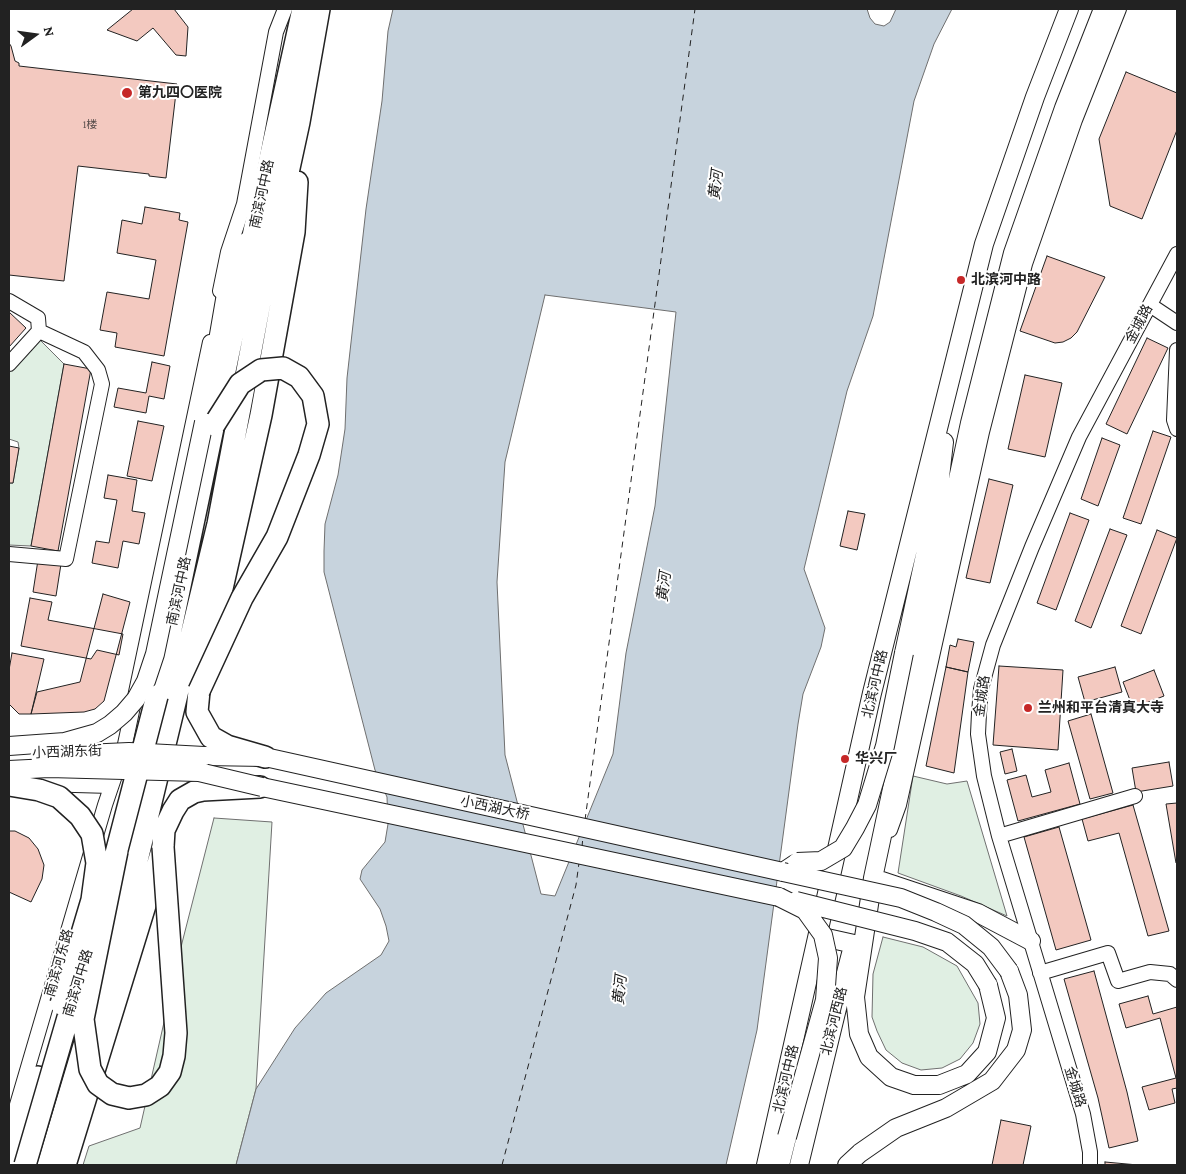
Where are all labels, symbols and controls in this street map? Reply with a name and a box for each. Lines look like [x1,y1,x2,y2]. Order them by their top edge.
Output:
north arrow [10,10,60,60]
text: N [41,25,58,38]
place label: 第九四〇医院 [138,85,222,101]
marker: 第九四〇医院 [120,86,134,100]
house number: 1楼 [83,118,97,132]
street label: 南滨河中路 [247,158,277,230]
water label: 黄河 [705,169,727,201]
place label: 北滨河中路 [971,272,1041,288]
marker: 北滨河中路 [955,274,967,286]
street label: 金城路 [1122,302,1156,346]
street label: 南滨河中路 [164,555,194,627]
water label: 黄河 [653,571,675,603]
street label: 北滨河中路 [859,648,891,720]
street label: 金城路 [971,674,993,718]
place label: 兰州和平台清真大寺 [1038,700,1164,716]
marker: 兰州和平台清真大寺 [1022,702,1034,714]
street label: 小西湖东街 [32,742,102,762]
place label: 华兴厂 [855,751,897,767]
marker: 华兴厂 [839,753,851,765]
street label: 小西湖大桥 [459,793,531,823]
street label: 南滨河东路 [41,927,77,999]
street label: 南滨河中路 [60,947,96,1019]
water label: 黄河 [609,974,631,1006]
street label: 北滨河西路 [817,985,851,1057]
street label: 北滨河中路 [770,1043,802,1115]
street label: 金城路 [1061,1064,1089,1110]

